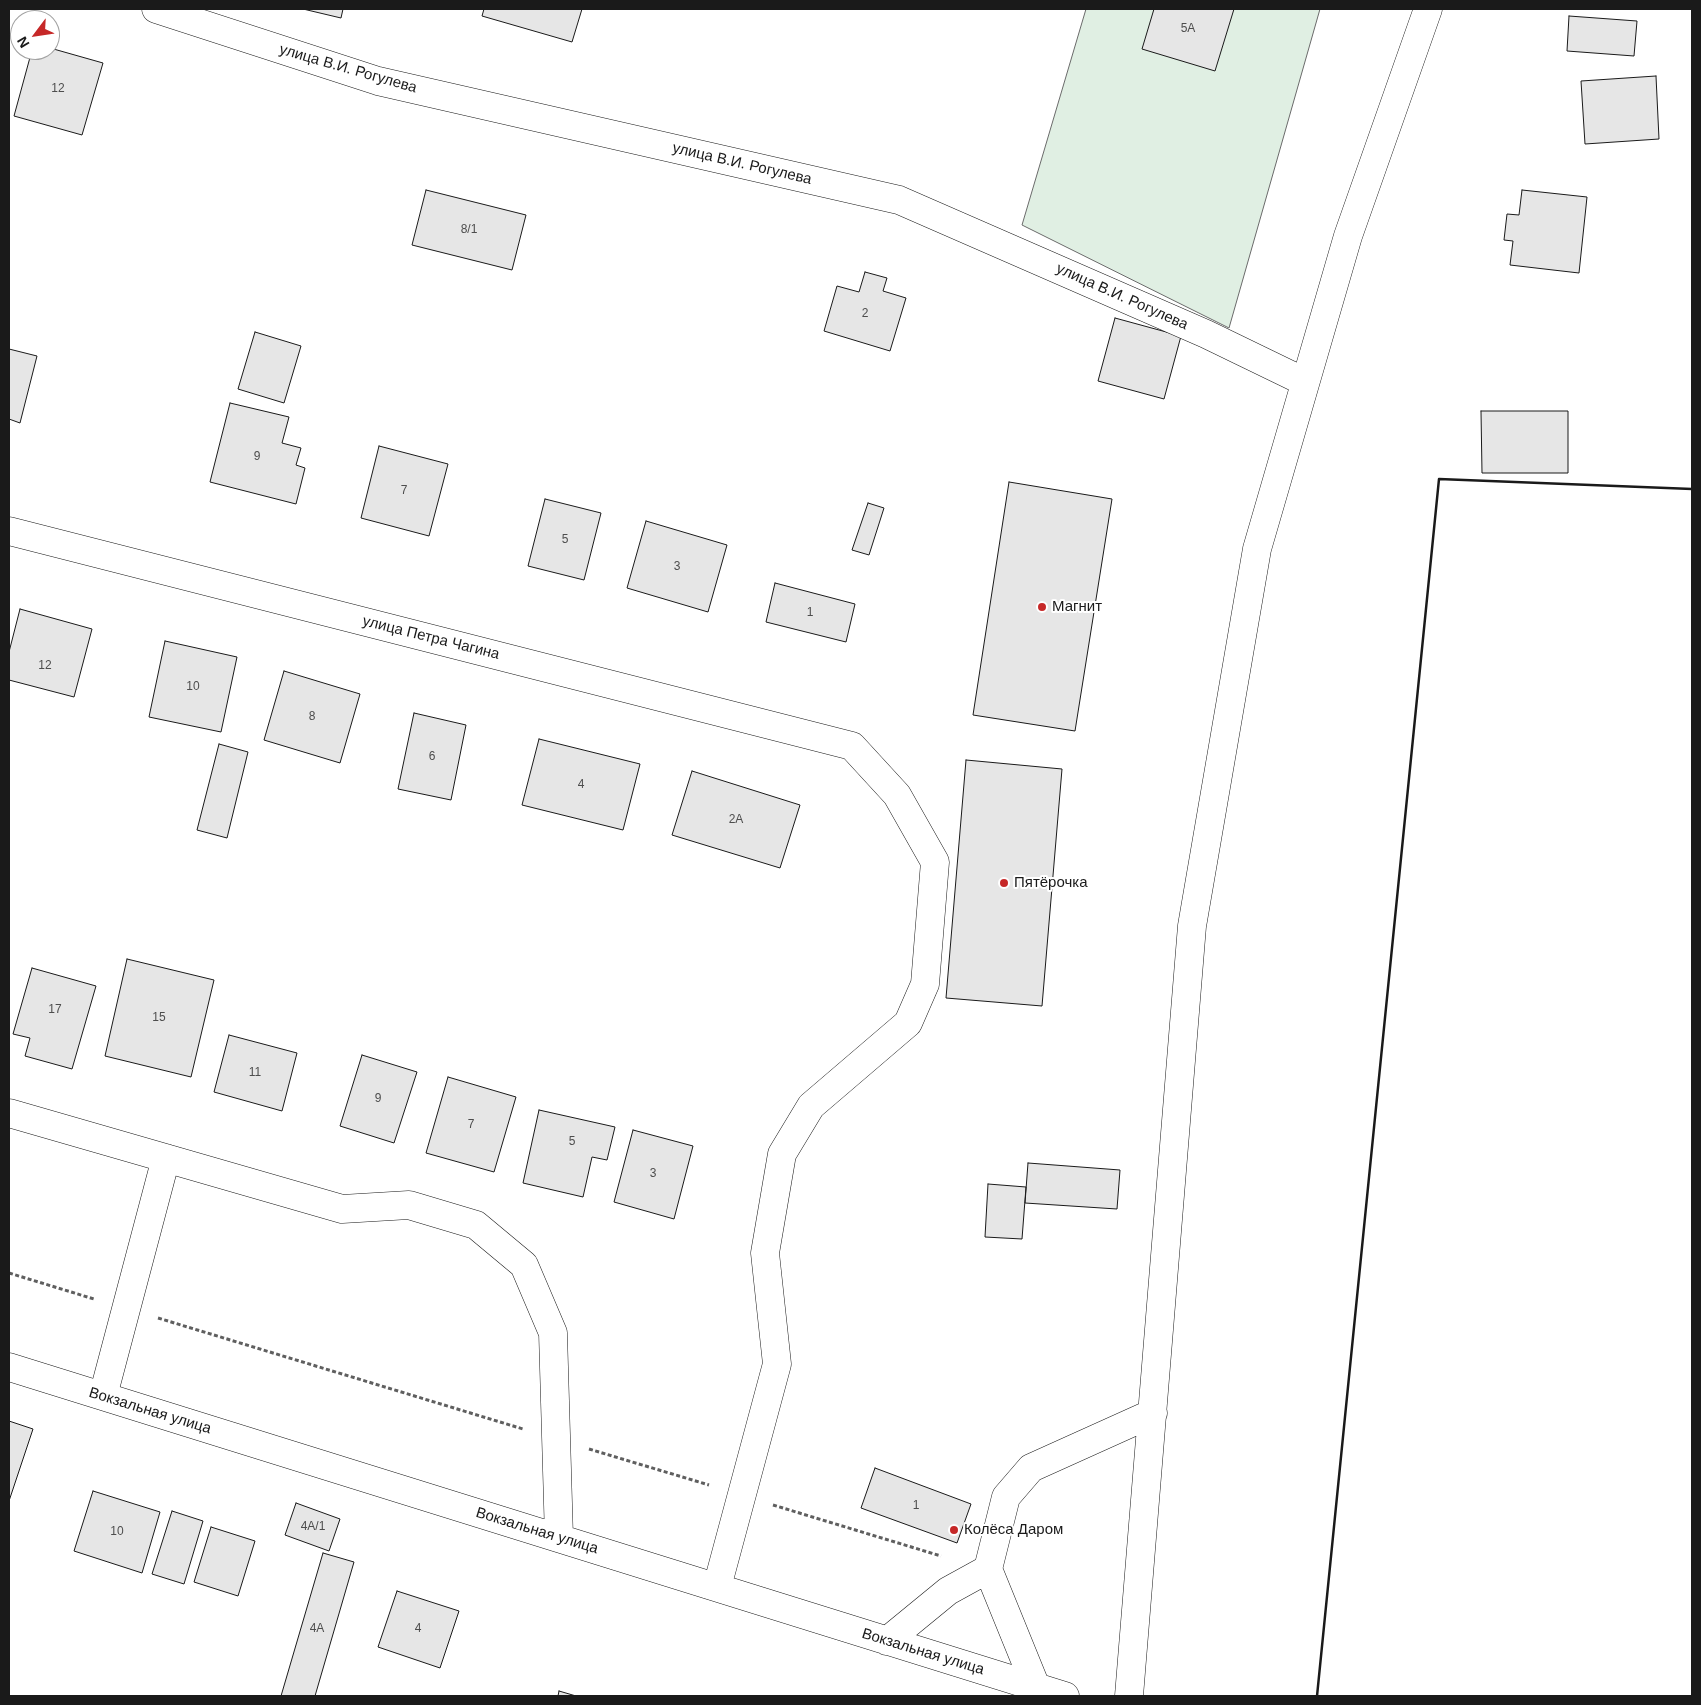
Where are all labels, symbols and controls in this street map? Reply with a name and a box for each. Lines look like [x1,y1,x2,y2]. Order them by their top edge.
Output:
north arrow [10,10,60,60]
house number: 5А [1181,22,1195,36]
text: N [14,34,32,51]
street label: улица В.И. Рогулева [277,41,419,97]
house number: 12 [51,82,65,96]
street label: улица В.И. Рогулева [671,139,813,189]
house number: 8/1 [461,223,477,237]
street label: улица В.И. Рогулева [1053,260,1191,334]
house number: 2 [862,307,868,321]
house number: 9 [254,450,260,464]
house number: 7 [401,484,407,498]
house number: 5 [562,533,568,547]
house number: 3 [674,560,680,574]
place label: Магнит [1052,598,1102,616]
marker: Магнит [1036,601,1048,613]
house number: 1 [807,606,813,620]
street label: улица Петра Чагина [361,612,501,664]
house number: 12 [38,659,52,673]
house number: 10 [186,680,200,694]
house number: 8 [309,710,315,724]
house number: 6 [429,750,435,764]
house number: 4 [578,778,584,792]
house number: 2А [729,813,743,827]
place label: Пятёрочка [1014,874,1088,892]
marker: Пятёрочка [998,877,1010,889]
house number: 17 [48,1003,62,1017]
house number: 15 [152,1011,166,1025]
house number: 11 [249,1066,261,1080]
house number: 9 [375,1092,381,1106]
house number: 7 [468,1118,474,1132]
house number: 5 [569,1135,575,1149]
house number: 3 [650,1167,656,1181]
street label: Вокзальная улица [87,1384,213,1438]
house number: 1 [913,1499,919,1513]
street label: Вокзальная улица [474,1504,600,1558]
house number: 4А/1 [301,1520,325,1534]
place label: Колёса Даром [964,1521,1063,1539]
marker: Колёса Даром [948,1524,960,1536]
house number: 10 [110,1525,124,1539]
house number: 4А [310,1622,324,1636]
house number: 4 [415,1622,421,1636]
street label: Вокзальная улица [860,1625,986,1679]

